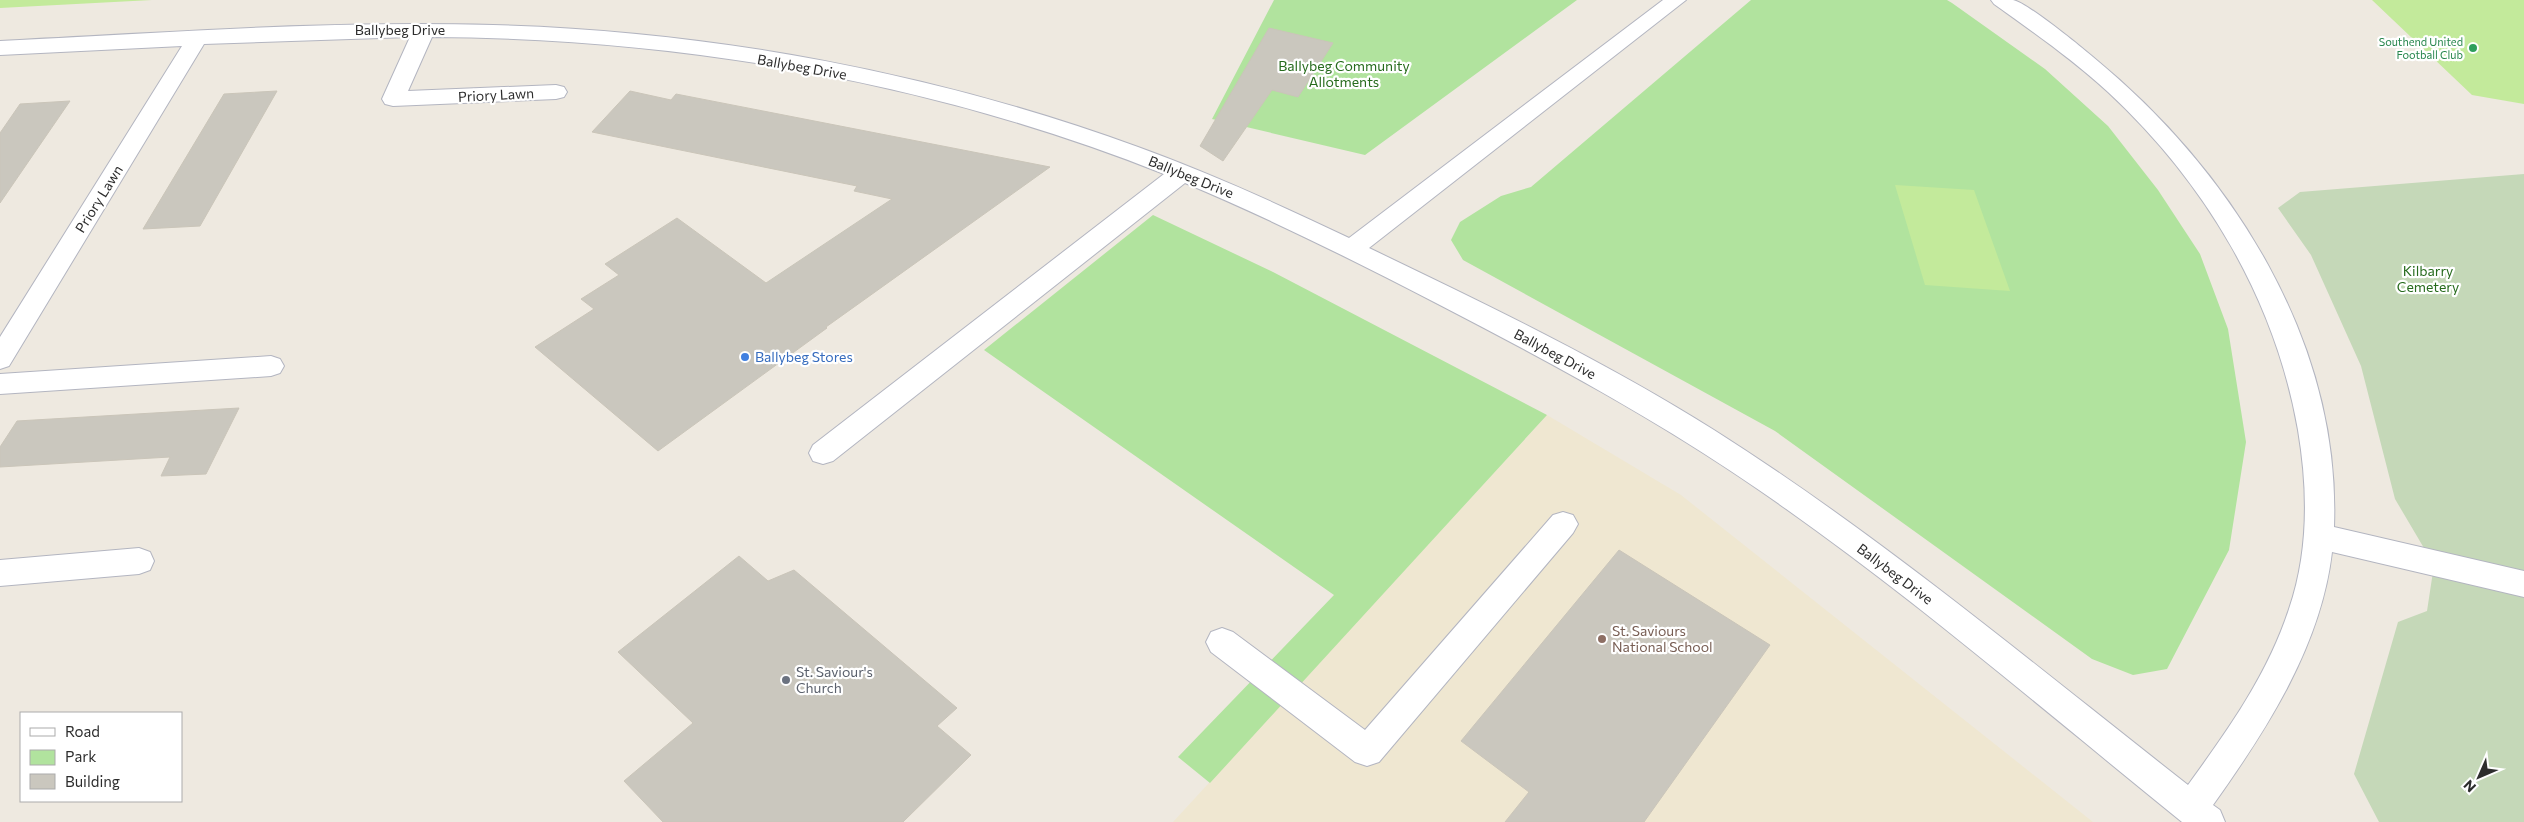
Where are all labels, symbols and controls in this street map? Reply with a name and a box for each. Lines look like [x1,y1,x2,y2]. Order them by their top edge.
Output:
street label: Ballybeg Drive [355,21,445,38]
place label: Southend United Football Club [2379,35,2463,61]
marker: Southend United Football Club [2467,42,2479,54]
street label: Ballybeg Drive [756,50,848,83]
park label: Ballybeg Community Allotments [1278,57,1410,90]
street label: Priory Lawn [457,84,535,105]
street label: Ballybeg Drive [1146,152,1236,201]
street label: Priory Lawn [71,162,126,236]
park label: Kilbarry Cemetery [2397,262,2459,295]
street label: Ballybeg Drive [1511,325,1599,382]
place label: Ballybeg Stores [755,348,853,365]
marker: Ballybeg Stores [739,351,751,363]
street label: Ballybeg Drive [1854,540,1937,608]
place label: St. Saviours National School [1612,622,1713,655]
marker: St. Saviours National School [1596,633,1608,645]
place label: St. Saviour's Church [796,663,873,696]
marker: St. Saviour's Church [780,674,792,686]
legend [20,712,182,802]
text: Road [65,722,100,740]
text: Park [65,747,96,765]
north arrow [2454,752,2504,802]
text: Building [65,772,120,790]
text: N [2460,777,2479,796]

